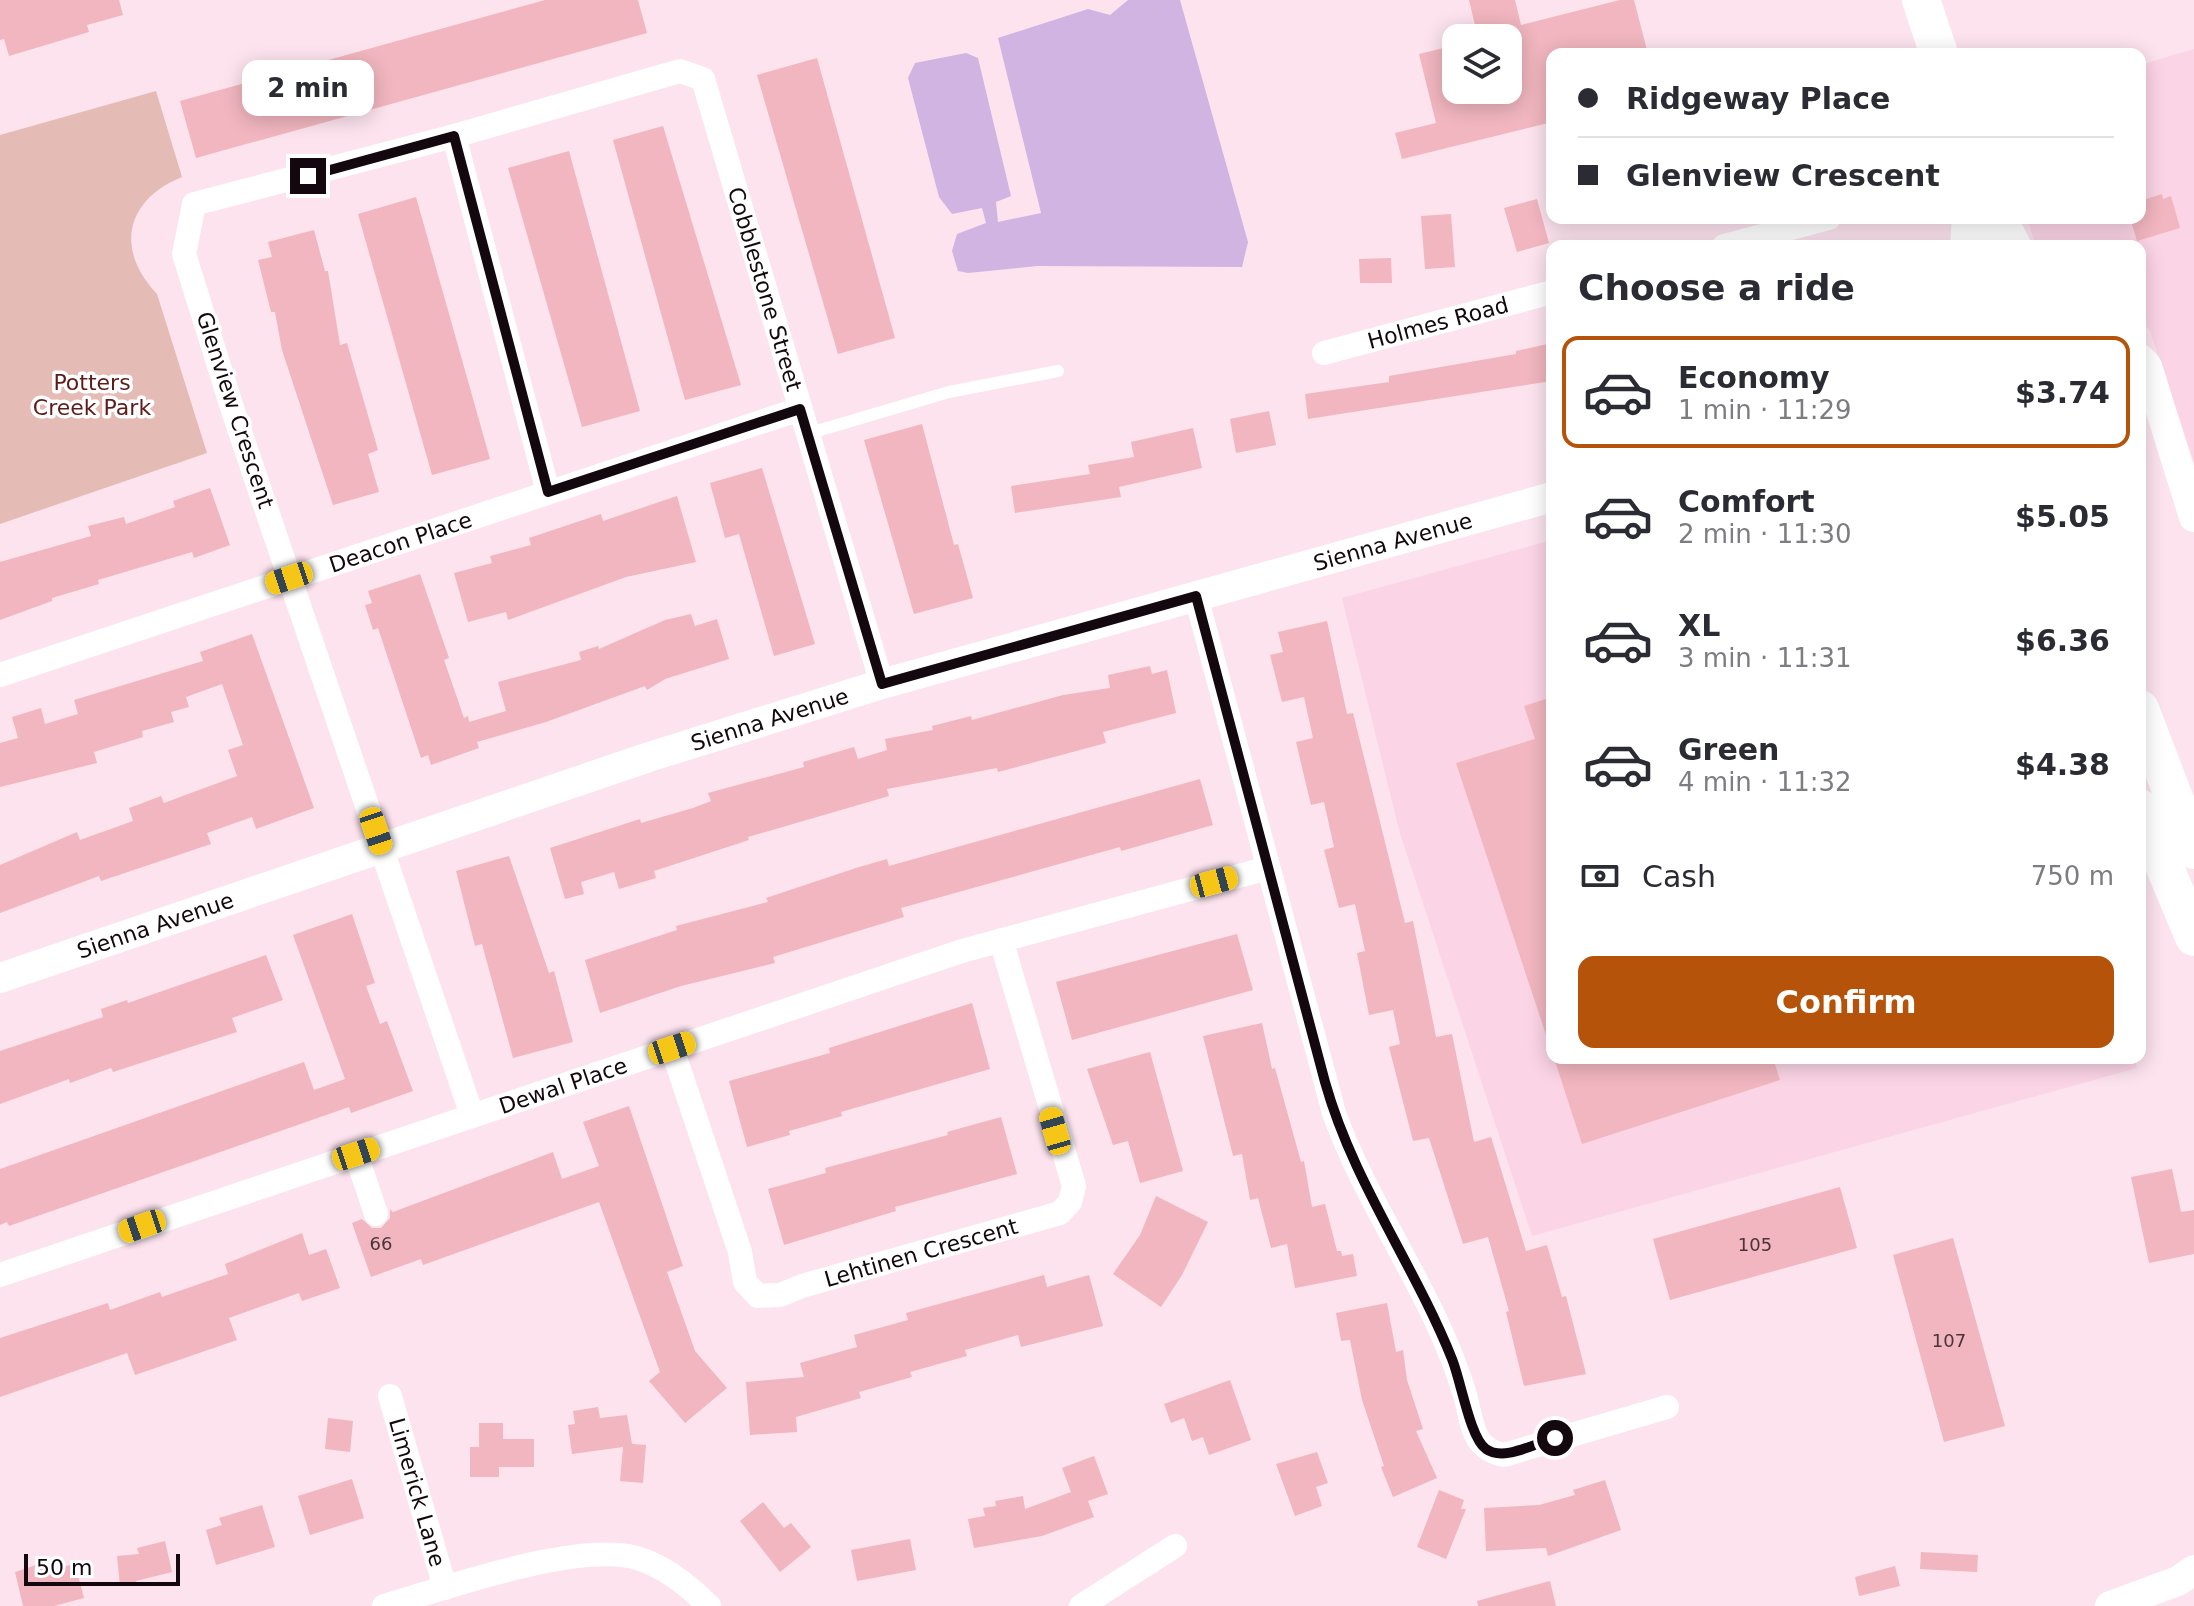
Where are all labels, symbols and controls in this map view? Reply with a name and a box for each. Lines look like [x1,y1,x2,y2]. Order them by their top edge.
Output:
map controls [1442,24,1522,104]
button: layers [1442,24,1522,104]
callout: 2 min [242,60,374,116]
text: 2 min [267,73,349,103]
text: Ridgeway Place [1626,81,1890,116]
route end [290,158,326,194]
text: Glenview Crescent [1626,158,1940,193]
street label: Cobblestone Street [723,184,807,394]
text: Choose a ride [1578,267,1855,308]
street label: Holmes Road [1365,292,1511,353]
street label: Glenview Crescent [191,308,279,512]
icon: car [1582,356,1654,428]
text: Economy [1678,360,1830,395]
park label: Potters Creek Park [33,370,151,420]
text: $3.74 [2015,375,2110,410]
text: 1 min · 11:29 [1678,395,1852,425]
icon: car [1582,480,1654,552]
text: Comfort [1678,484,1815,519]
text: $5.05 [2015,499,2110,534]
street label: Deacon Place [326,506,475,577]
street label: Sienna Avenue [1310,507,1475,576]
text: 2 min · 11:30 [1678,519,1852,549]
car [262,559,316,597]
icon: car [1582,604,1654,676]
text: XL [1678,608,1720,643]
text: $6.36 [2015,623,2110,658]
text: 3 min · 11:31 [1678,643,1852,673]
street label: Sienna Avenue [688,683,852,756]
icon: car [1582,728,1654,800]
text: Green [1678,732,1779,767]
text: $4.38 [2015,747,2110,782]
text: 4 min · 11:32 [1678,767,1852,797]
car [357,804,395,858]
icon: cash [1578,854,1622,898]
text: Cash [1642,859,1716,894]
text: 750 m [2031,861,2114,891]
car [1188,864,1240,900]
street label: Sienna Avenue [74,887,237,963]
button: Confirm [1578,956,2114,1048]
car [645,1029,699,1067]
street label: Dewal Place [496,1052,630,1119]
car [1037,1105,1073,1157]
car [329,1135,383,1173]
car [115,1207,169,1245]
street label: Lehtinen Crescent [821,1213,1021,1292]
house number: 66 [370,1233,392,1254]
house number: 105 [1738,1234,1772,1255]
house number: 107 [1932,1330,1966,1351]
street label: Limerick Lane [384,1415,451,1569]
route start [1537,1420,1573,1456]
scale bar [24,1550,180,1586]
text: 50 m [36,1555,92,1580]

